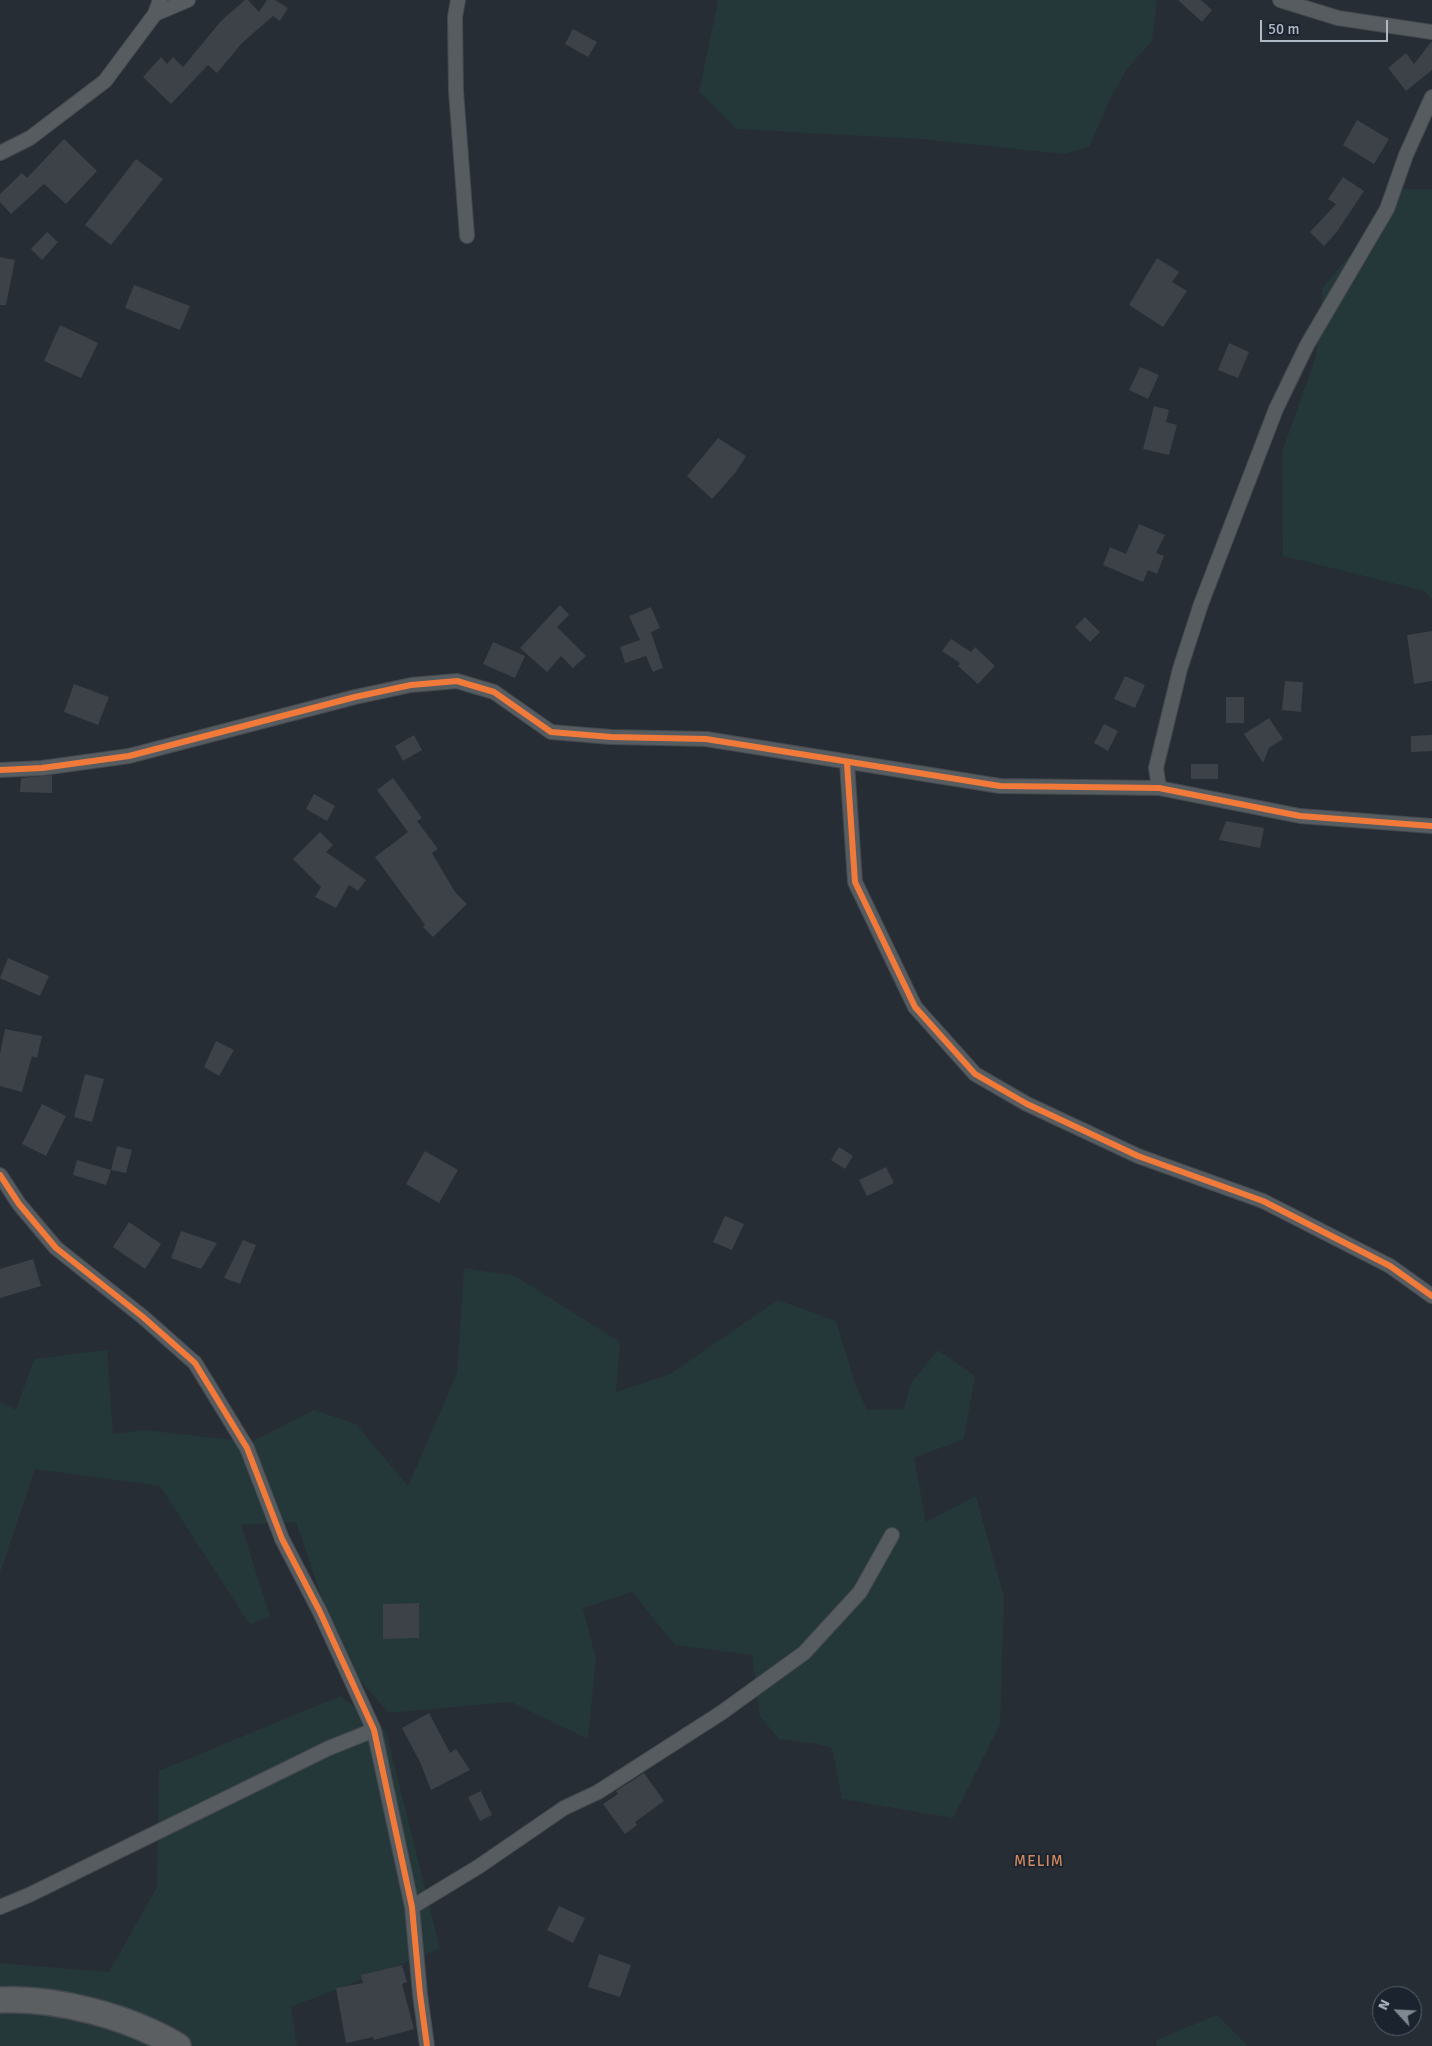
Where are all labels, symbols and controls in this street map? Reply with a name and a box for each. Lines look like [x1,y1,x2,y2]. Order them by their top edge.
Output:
scale bar [1262,10,1390,42]
text: 50 m [1268,20,1299,38]
district label: MELIM [1013,1853,1065,1871]
north arrow [1372,1986,1422,2036]
text: N [1374,1997,1394,2013]

